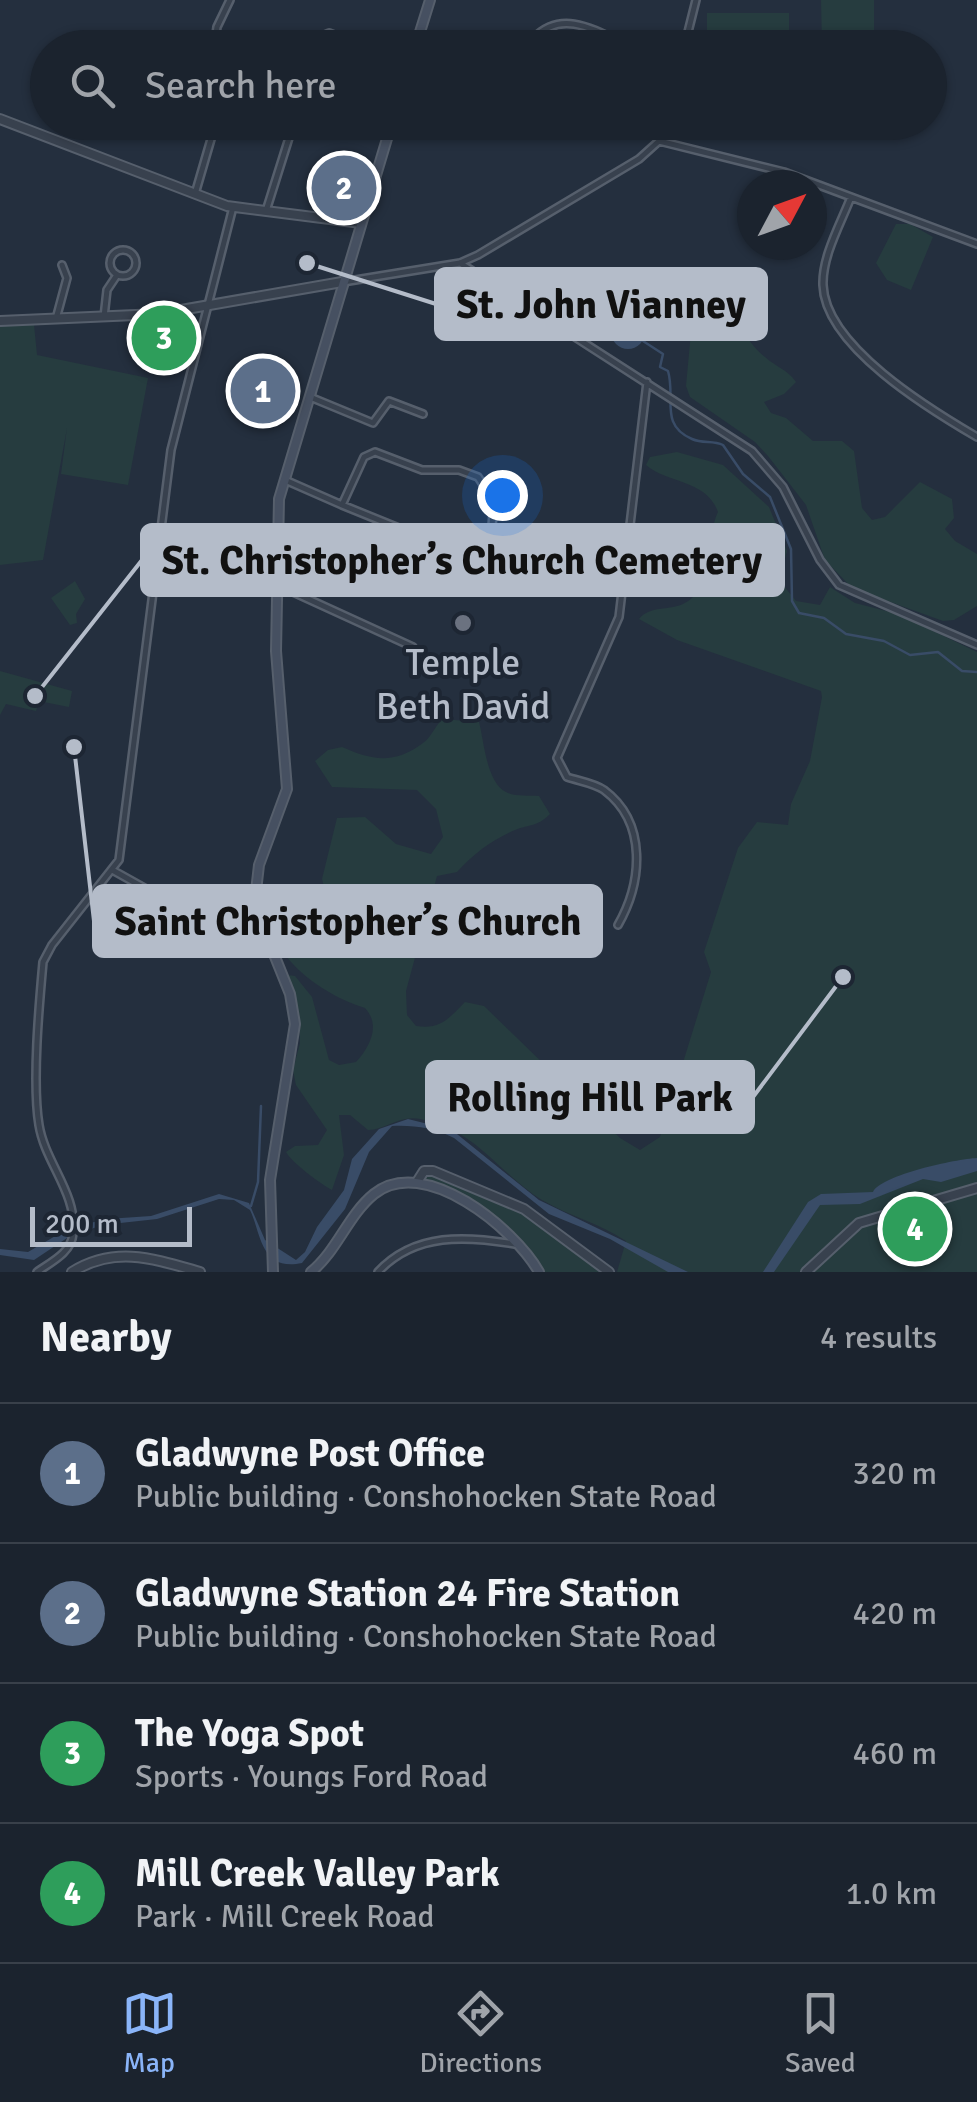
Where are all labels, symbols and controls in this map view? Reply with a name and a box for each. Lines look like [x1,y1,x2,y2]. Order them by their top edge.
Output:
search box [30,30,947,140]
icon: search [65,58,120,113]
text: Search here [145,62,337,109]
pin: 2 [312,150,376,226]
north arrow [737,170,827,260]
callout: St. John Vianney [436,269,766,339]
text: St. John Vianney [456,280,746,330]
pin: 3 [132,300,196,376]
pin: 1 [230,354,296,428]
your location [477,470,528,521]
callout: St. Christopher’s Church Cemetery [142,525,783,595]
text: St. Christopher’s Church Cemetery [162,536,762,586]
marker: Temple Beth David [452,612,474,634]
place label: Temple Beth David [376,639,550,730]
callout: Saint Christopher’s Church [94,886,601,956]
text: Saint Christopher’s Church [115,897,581,947]
callout: Rolling Hill Park [427,1062,753,1132]
text: Rolling Hill Park [447,1073,733,1123]
pin: 4 [882,1192,948,1266]
scale bar [30,1202,192,1246]
text: 200 m [45,1207,119,1241]
text: Nearby [40,1312,172,1363]
text: 4 results [820,1318,937,1357]
text: Gladwyne Post Office [135,1430,485,1477]
text: 1 [64,1454,81,1493]
text: 320 m [853,1454,937,1493]
text: Public building · Conshohocken State Road [135,1477,717,1516]
text: Gladwyne Station 24 Fire Station [135,1570,680,1617]
text: 2 [64,1594,81,1633]
text: 420 m [853,1594,937,1633]
text: Public building · Conshohocken State Road [135,1617,717,1656]
text: The Yoga Spot [135,1710,364,1757]
text: 3 [64,1734,81,1773]
text: 460 m [853,1734,937,1773]
text: Sports · Youngs Ford Road [135,1757,488,1796]
text: Mill Creek Valley Park [135,1850,500,1897]
text: 4 [64,1874,81,1913]
text: 1.0 km [845,1874,937,1913]
text: Park · Mill Creek Road [135,1897,434,1936]
tab: Map [122,1986,177,2080]
tab: Directions [420,1986,542,2080]
tab: Saved [785,1986,855,2080]

